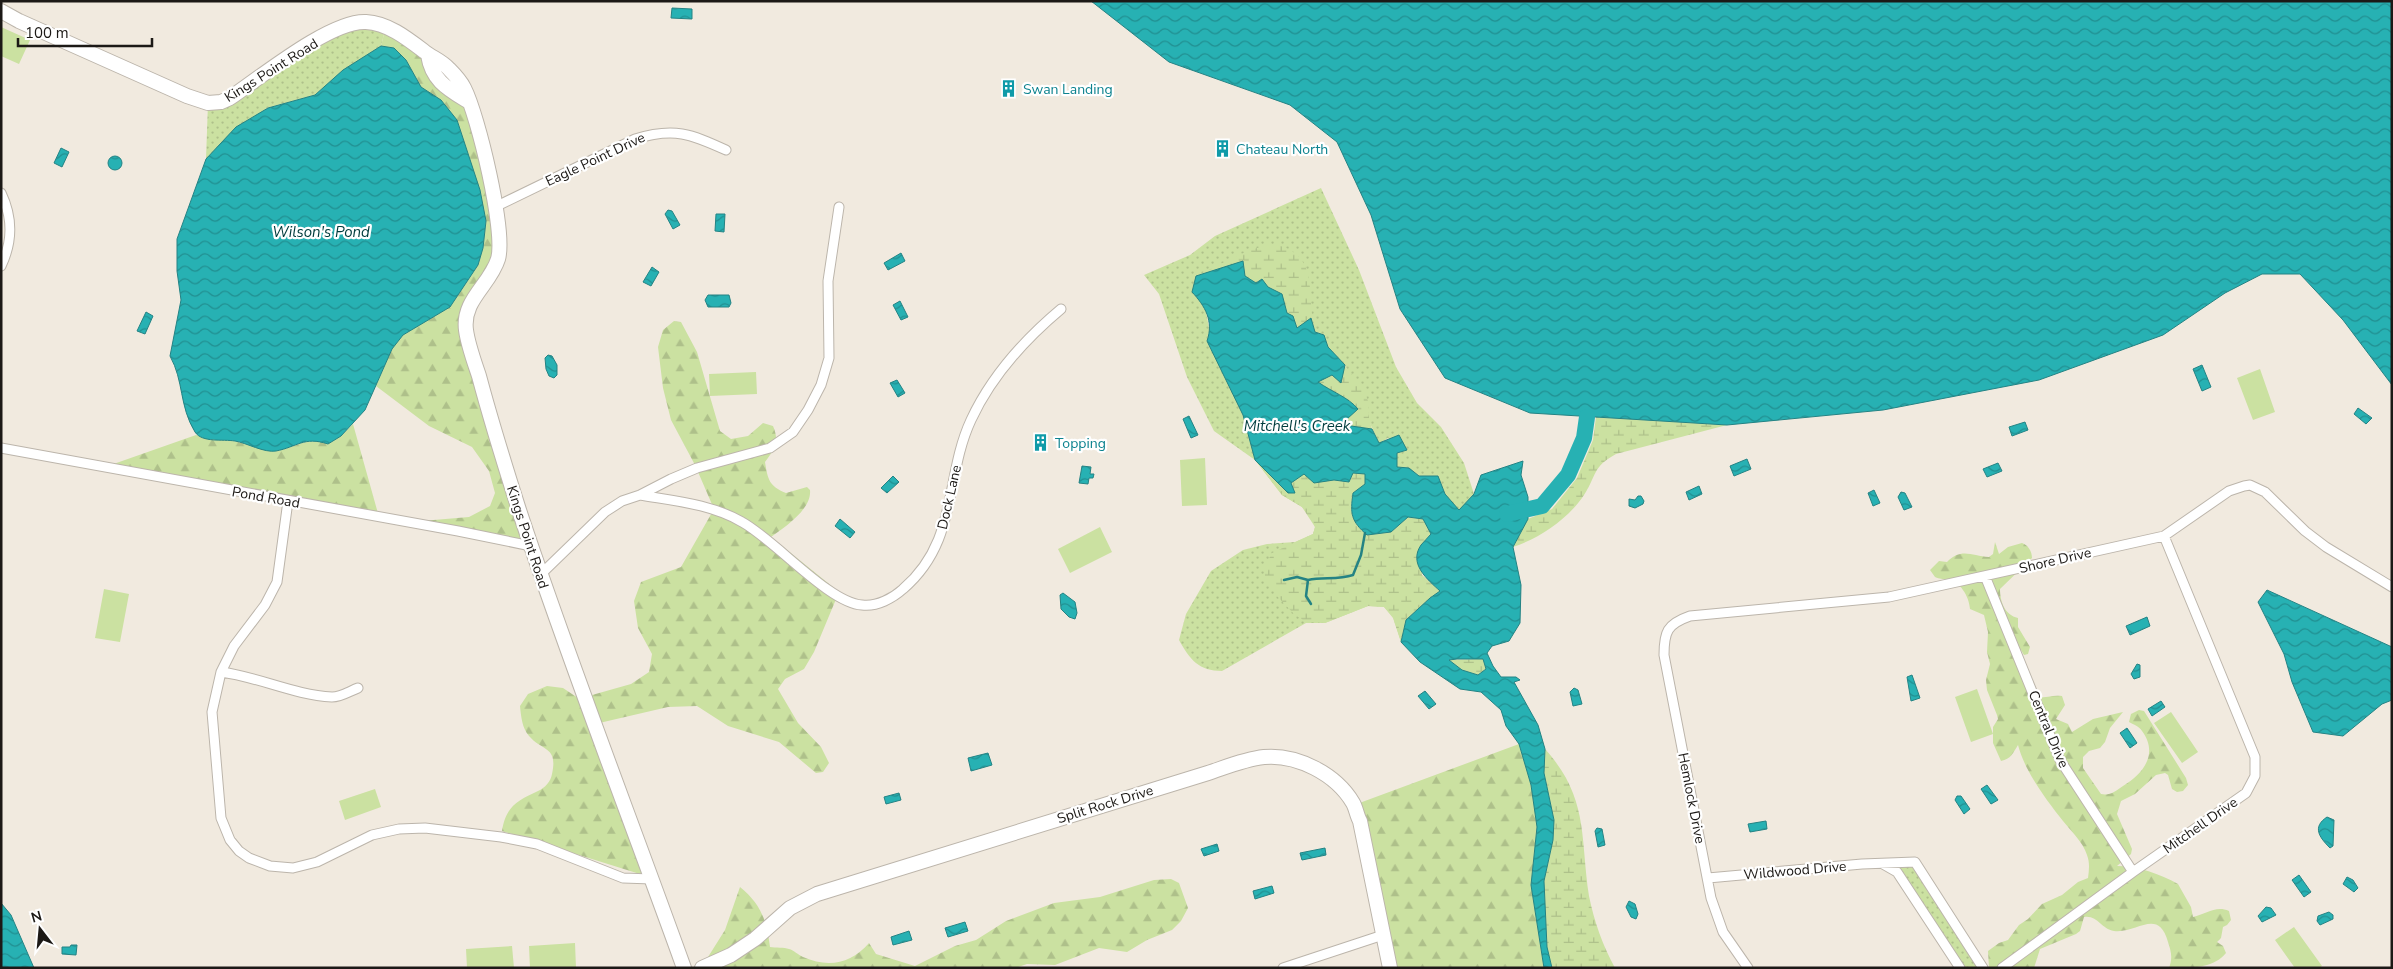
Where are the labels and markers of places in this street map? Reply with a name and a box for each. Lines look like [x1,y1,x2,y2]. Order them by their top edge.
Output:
building icon: Swan Landing [999,79,1019,99]
place label: Swan Landing [1023,80,1113,99]
building icon: Chateau North [1212,139,1232,159]
place label: Chateau North [1236,140,1328,159]
building icon: Topping [1031,433,1051,453]
place label: Topping [1055,434,1106,453]

